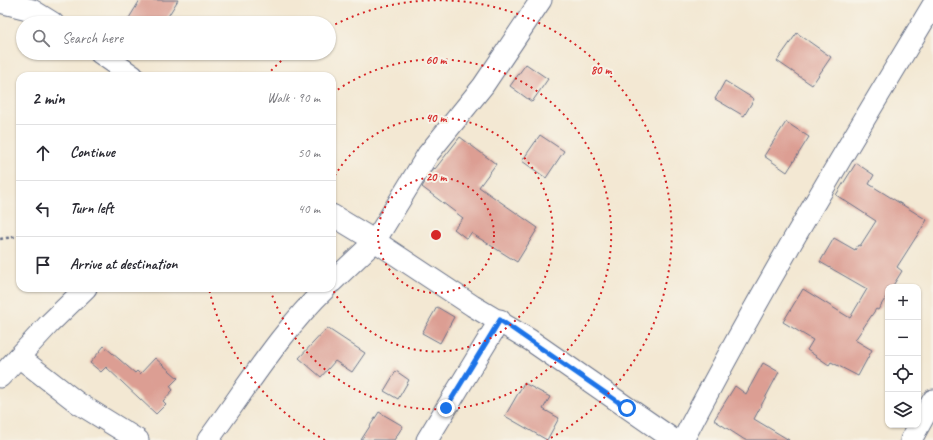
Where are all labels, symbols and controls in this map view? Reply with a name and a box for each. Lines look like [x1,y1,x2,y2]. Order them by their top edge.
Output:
search box [16,16,336,60]
icon: search [30,27,52,49]
text: Search here [62,29,123,48]
text: 60 m [426,52,448,68]
text: 80 m [591,62,612,78]
text: 2 min [32,88,65,109]
text: Walk · 90 m [267,90,320,106]
text: 40 m [426,110,447,126]
icon: ahead [32,142,54,164]
text: Continue [70,143,115,162]
text: 50 m [298,145,320,161]
text: 20 m [426,169,447,185]
icon: left [32,198,54,220]
text: Turn left [70,199,113,218]
text: 40 m [298,201,320,217]
centre of rings [429,228,443,242]
icon: arrive [32,254,54,276]
text: Arrive at destination [70,255,177,274]
map controls [885,284,921,428]
button: + [885,284,921,320]
button: − [885,320,921,356]
button: locate [885,356,921,392]
button: layers [885,392,921,428]
route end [437,399,455,417]
route start [618,399,636,417]

